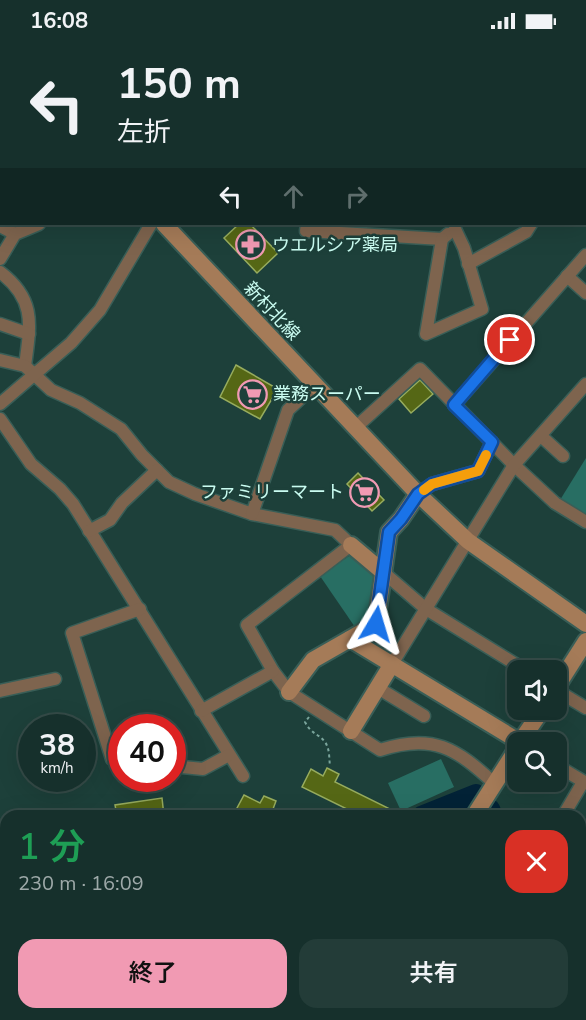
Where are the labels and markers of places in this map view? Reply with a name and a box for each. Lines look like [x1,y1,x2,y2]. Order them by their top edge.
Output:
pharmacy icon: ウエルシア薬局 [235,229,267,261]
place label: ウエルシア薬局 [272,233,398,257]
pin [484,314,535,365]
supermarket icon: 業務スーパー [236,378,268,410]
place label: 業務スーパー [273,382,381,406]
supermarket icon: ファミリーマート [349,476,381,508]
place label: ファミリーマート [200,480,344,504]

